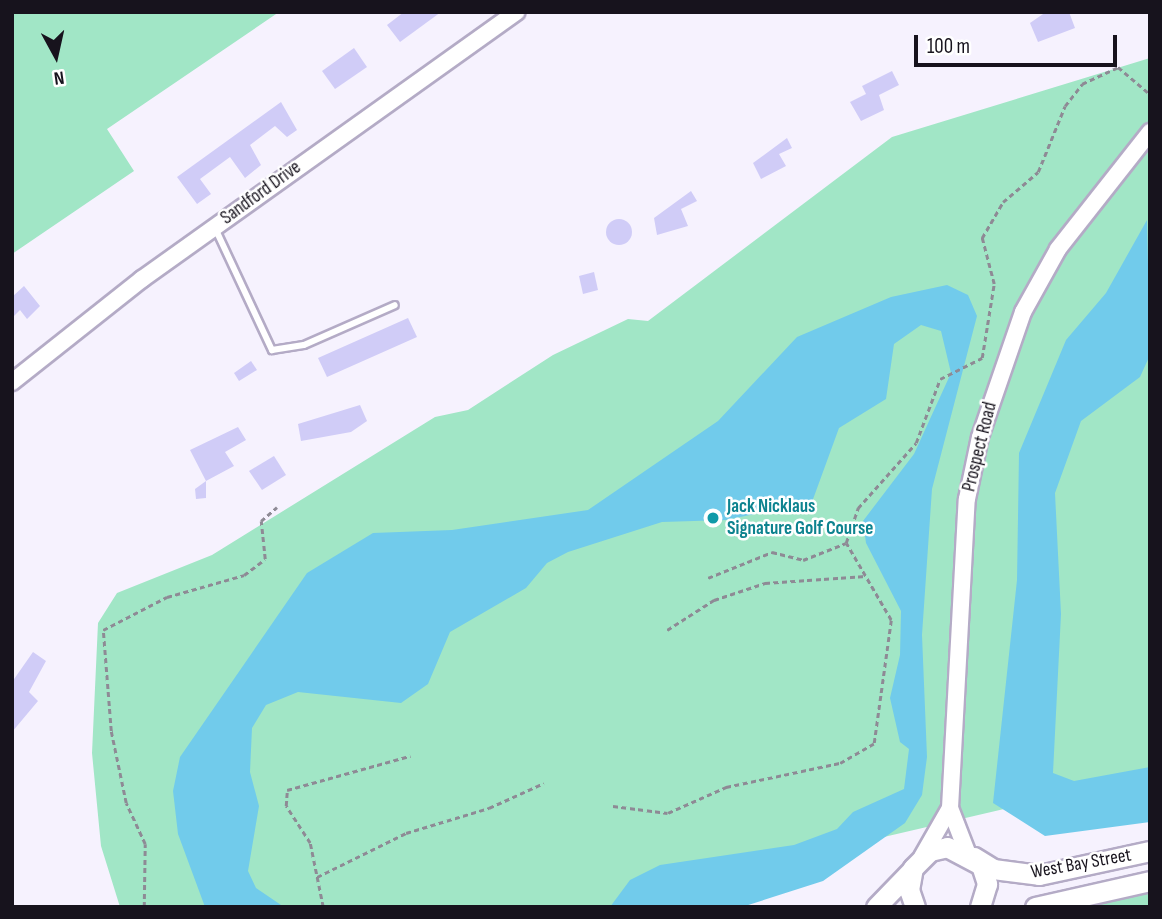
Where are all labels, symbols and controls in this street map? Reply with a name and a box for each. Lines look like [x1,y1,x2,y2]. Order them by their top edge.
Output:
north arrow [21,21,91,91]
scale bar [917,21,1120,65]
text: 100 m [927,34,970,59]
text: N [52,65,66,89]
street label: Sandford Drive [216,156,306,230]
street label: Prospect Road [958,400,1002,494]
place label: Jack Nicklaus Signature Golf Course [727,496,873,540]
marker: Jack Nicklaus Signature Golf Course [705,510,721,526]
street label: West Bay Street [1029,844,1133,884]

